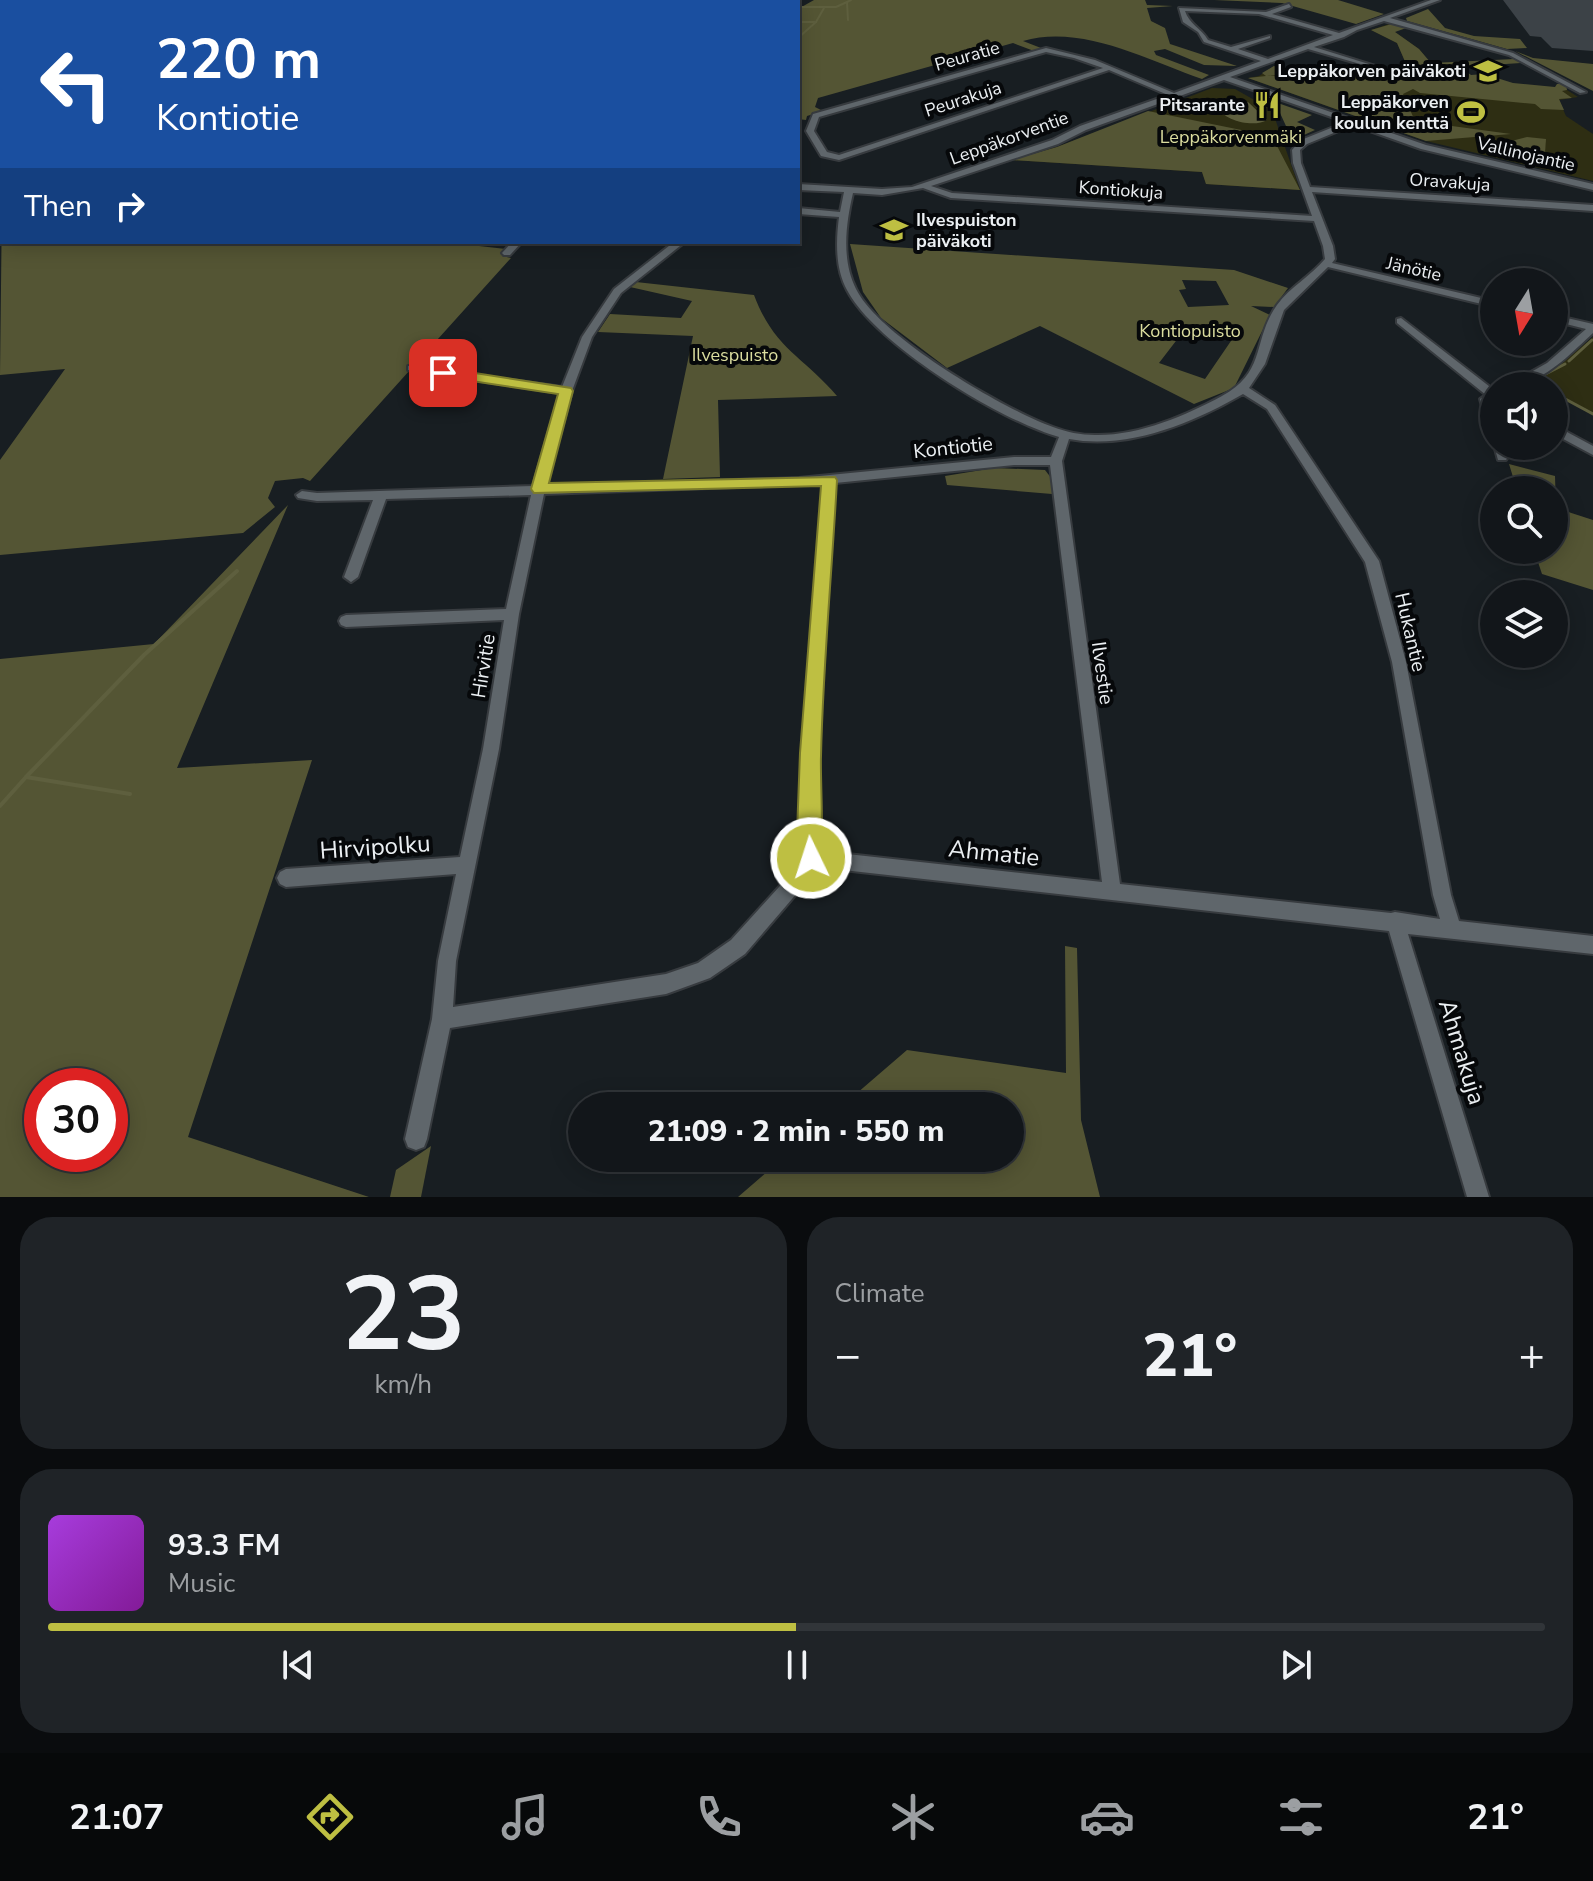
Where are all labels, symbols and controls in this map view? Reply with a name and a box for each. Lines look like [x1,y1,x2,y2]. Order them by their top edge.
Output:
text: 220 m [156,21,321,98]
icon: left [24,32,128,136]
street label: Peuratie [932,35,1002,77]
school or university icon: Leppäkorven päiväkoti [1473,56,1503,86]
place label: Leppäkorven päiväkoti [1277,59,1466,83]
street label: Peurakuja [922,75,1004,123]
restaurant icon: Pitsarante [1252,90,1282,120]
place label: Leppäkorven koulun kenttä [1334,90,1449,135]
place label: Pitsarante [1159,93,1245,117]
text: Kontiotie [156,94,299,143]
sports icon: Leppäkorven koulun kenttä [1456,97,1486,127]
street label: Leppäkorventie [946,105,1072,171]
park label: Leppäkorvenmäki [1160,125,1302,149]
street label: Vallinojantie [1474,131,1577,177]
street label: Oravakuja [1409,167,1491,197]
street label: Kontiokuja [1078,175,1164,205]
icon: right [108,184,152,228]
text: Then [24,186,92,227]
place label: Ilvespuiston päiväkoti [916,208,1017,253]
school or university icon: Ilvespuiston päiväkoti [879,215,909,245]
street label: Jänötie [1383,251,1444,287]
north arrow [1480,268,1568,356]
map controls [1480,268,1568,668]
park label: Kontiopuisto [1139,319,1241,343]
pin [409,339,477,407]
park label: Ilvespuisto [692,343,778,367]
icon: arrive [421,351,465,395]
button: sound [1480,372,1568,460]
street label: Kontiotie [912,430,994,465]
button: search [1480,476,1568,564]
button: layers [1480,580,1568,668]
street label: Hukantie [1388,590,1433,674]
street label: Hirvitie [465,632,502,700]
street label: Ilvestie [1085,640,1120,706]
position arrow [769,816,853,900]
street label: Hirvipolku [319,827,431,867]
street label: Ahmatie [947,832,1041,874]
street label: Ahmakuja [1431,996,1493,1108]
speed limit sign: 30 [24,1068,128,1172]
text: 21:09 · 2 min · 550 m [648,1111,944,1152]
text: 23 [341,1244,466,1386]
text: Climate [835,1276,925,1311]
text: 21° [1142,1315,1237,1397]
text: − [835,1326,861,1386]
text: + [1519,1326,1545,1386]
text: km/h [375,1367,432,1402]
text: 93.3 FM [168,1525,280,1566]
text: Music [168,1566,235,1601]
icon: previous [276,1643,320,1687]
icon: pause [775,1643,819,1687]
icon: next [1274,1643,1318,1687]
icon: directions [302,1789,358,1845]
icon: music [497,1789,553,1845]
icon: phone [691,1789,747,1845]
icon: climate [885,1789,941,1845]
icon: car [1079,1789,1135,1845]
icon: filters [1273,1789,1329,1845]
text: 21:07 [69,1793,164,1842]
text: 21° [1467,1793,1524,1842]

